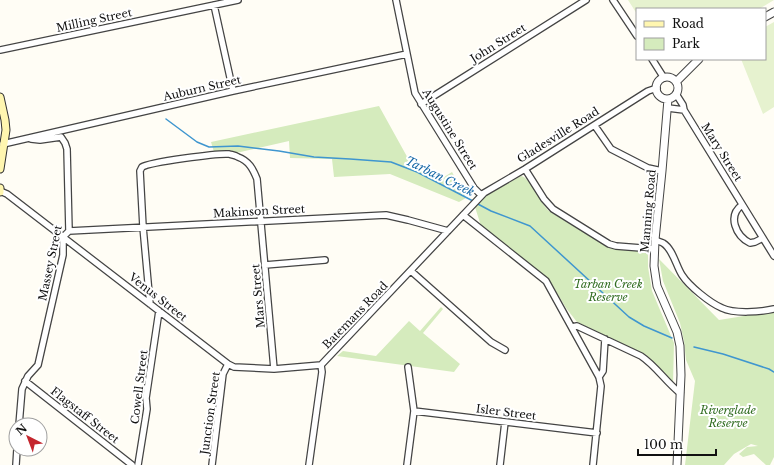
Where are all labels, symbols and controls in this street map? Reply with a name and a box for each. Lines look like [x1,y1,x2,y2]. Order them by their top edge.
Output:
street label: Milling Street [55,5,134,35]
legend [636,8,766,60]
text: Road [672,16,704,31]
street label: John Street [466,20,529,67]
text: Park [672,36,700,51]
street label: Auburn Street [161,72,243,104]
street label: Augustine Street [419,85,481,173]
street label: Gladesville Road [514,104,602,166]
street label: Mary Street [699,120,746,185]
water label: Tarban Creek [403,153,477,199]
street label: Manning Road [637,168,659,253]
street label: Makinson Street [213,202,306,220]
street label: Massey Street [35,223,65,302]
street label: Mars Street [248,262,268,329]
street label: Venus Street [125,269,191,325]
park label: Tarban Creek Reserve [573,277,643,304]
street label: Batemans Road [319,278,391,351]
street label: Cowell Street [128,348,151,425]
street label: Junction Street [197,370,223,457]
street label: Flagstaff Street [48,384,123,447]
street label: Isler Street [475,401,538,423]
park label: Riverglade Reserve [699,403,756,430]
north arrow [8,417,48,457]
text: N [13,420,30,438]
scale bar [638,431,716,457]
text: 100 m [644,437,683,452]

